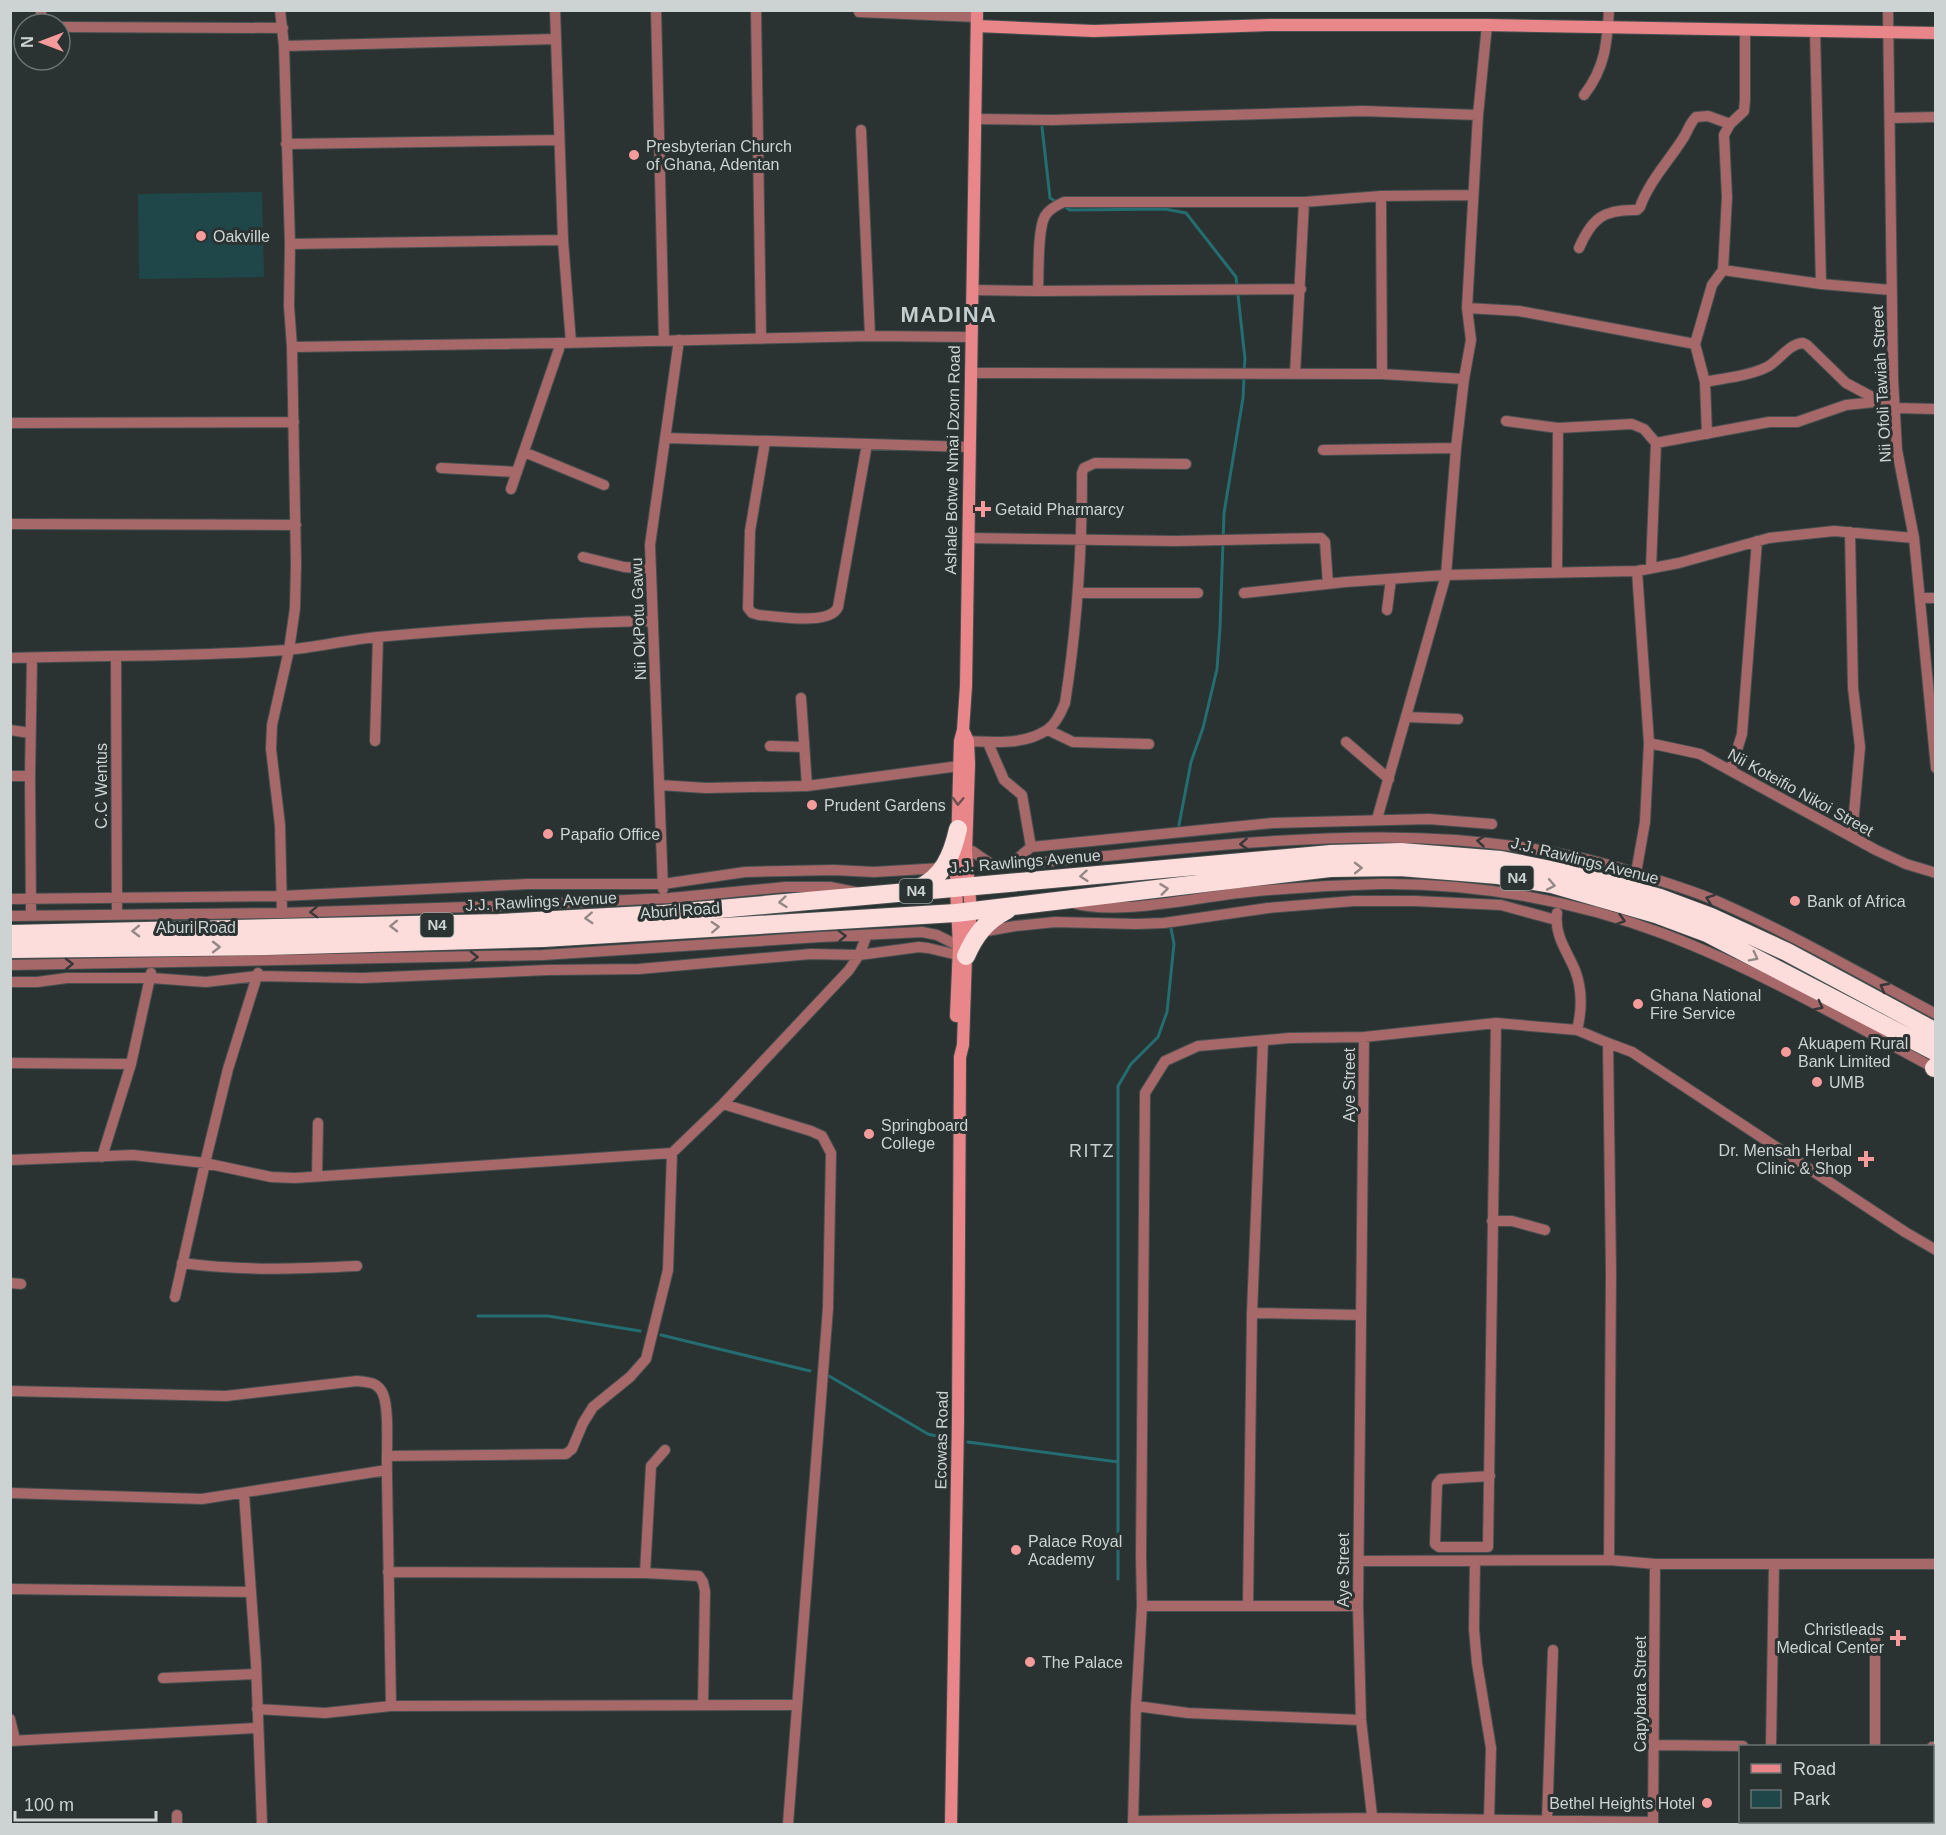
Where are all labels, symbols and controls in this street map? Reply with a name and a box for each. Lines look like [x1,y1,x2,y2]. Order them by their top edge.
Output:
north arrow [12,12,72,72]
text: N [19,36,36,48]
place label: Presbyterian Church of Ghana, Adentan [646,138,792,173]
marker: Presbyterian Church of Ghana, Adentan [627,148,641,162]
place label: Oakville [213,228,270,245]
marker: Oakville [194,229,208,243]
district label: MADINA [901,302,998,327]
street label: Nii Ofoli Tawiah Street [1869,305,1894,463]
street label: Ashale Botwe Nmai Dzorn Road [942,345,963,575]
place label: Getaid Pharmarcy [995,501,1124,518]
marker: Getaid Pharmarcy [976,502,990,516]
street label: Nii OkPotu Gawu [628,557,649,681]
street label: C.C Wentus [93,743,110,829]
street label: Nii Koteifio Nikoi Street [1725,745,1877,840]
one-way arrow [951,796,964,805]
place label: Prudent Gardens [824,797,946,814]
marker: Prudent Gardens [805,798,819,812]
place label: Papafio Office [560,826,660,843]
marker: Papafio Office [541,827,555,841]
street label: J.J. Rawlings Avenue [1509,834,1661,887]
one-way arrow [1476,835,1485,848]
one-way arrow [1239,838,1248,851]
street label: J.J. Rawlings Avenue [949,846,1101,877]
one-way arrow [1353,862,1362,874]
road number: N4 [1500,866,1534,890]
one-way arrow [1080,869,1089,882]
one-way arrow [1546,877,1556,890]
road number: N4 [900,879,932,903]
one-way arrow [1159,883,1168,895]
street label: J.J. Rawlings Avenue [465,889,617,914]
one-way arrow [1705,893,1716,906]
place label: Bank of Africa [1807,893,1906,910]
marker: Bank of Africa [1788,894,1802,908]
one-way arrow [779,895,788,908]
street label: Aburi Road [640,899,721,922]
one-way arrow [310,906,319,918]
one-way arrow [584,912,593,925]
road number: N4 [420,913,454,937]
one-way arrow [1615,913,1626,925]
street label: Aburi Road [156,919,236,936]
one-way arrow [390,920,399,932]
one-way arrow [710,921,719,934]
one-way arrow [132,925,141,938]
one-way arrow [837,930,846,942]
one-way arrow [211,941,220,953]
one-way arrow [1748,949,1759,961]
one-way arrow [469,950,478,963]
one-way arrow [64,958,73,971]
one-way arrow [1879,982,1890,994]
place label: Ghana National Fire Service [1650,987,1761,1022]
marker: Ghana National Fire Service [1631,997,1645,1011]
one-way arrow [1812,999,1823,1010]
place label: Akuapem Rural Bank Limited [1798,1035,1908,1070]
marker: Akuapem Rural Bank Limited [1779,1045,1793,1059]
street label: Aye Street [1341,1047,1358,1122]
place label: UMB [1829,1074,1865,1091]
marker: UMB [1810,1075,1824,1089]
place label: Springboard College [881,1117,968,1152]
marker: Springboard College [862,1127,876,1141]
district label: RITZ [1069,1141,1115,1161]
place label: Dr. Mensah Herbal Clinic & Shop [1719,1142,1852,1177]
marker: Dr. Mensah Herbal Clinic & Shop [1857,1150,1875,1168]
street label: Ecowas Road [932,1391,951,1490]
street label: Aye Street [1335,1532,1352,1607]
place label: Palace Royal Academy [1028,1533,1122,1568]
marker: Palace Royal Academy [1009,1543,1023,1557]
place label: Christleads Medical Center [1776,1621,1885,1656]
marker: Christleads Medical Center [1889,1629,1907,1647]
street label: Capybara Street [1632,1635,1649,1752]
place label: The Palace [1042,1654,1123,1671]
marker: The Palace [1023,1655,1037,1669]
legend [1739,1745,1934,1823]
text: Road [1793,1759,1836,1779]
scale bar [15,1784,156,1822]
text: Park [1793,1789,1831,1809]
text: 100 m [24,1795,74,1815]
place label: Bethel Heights Hotel [1549,1795,1695,1812]
marker: Bethel Heights Hotel [1700,1796,1714,1810]

